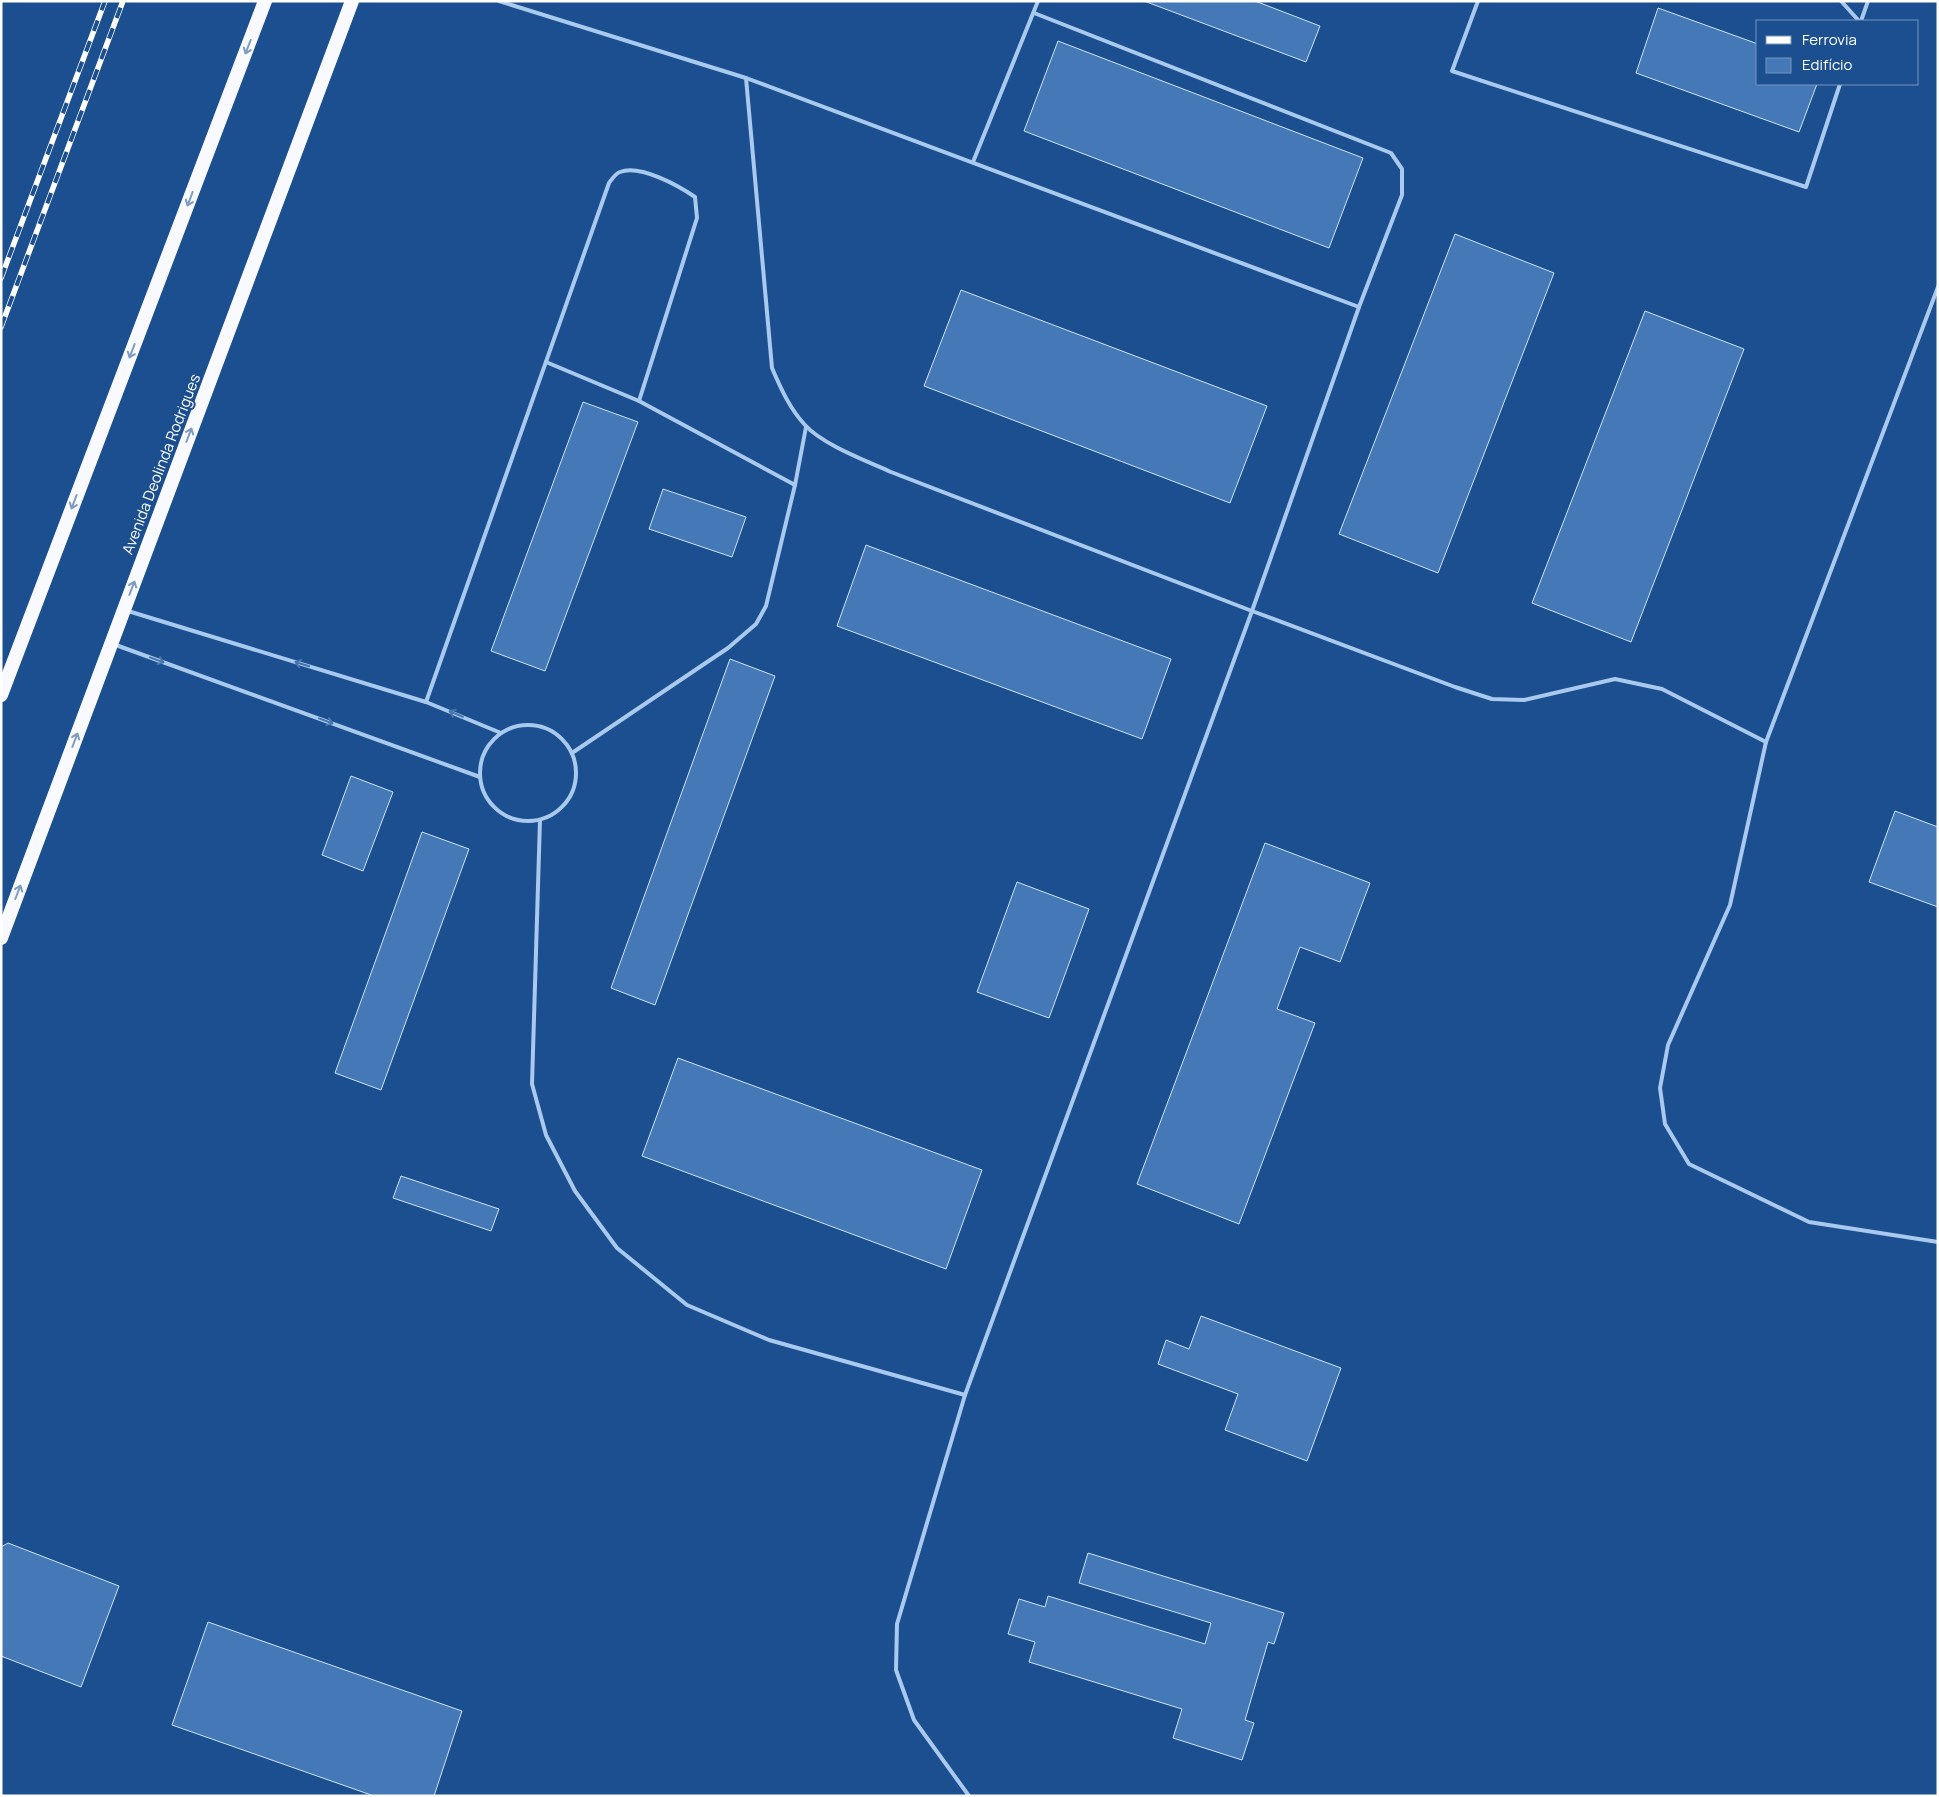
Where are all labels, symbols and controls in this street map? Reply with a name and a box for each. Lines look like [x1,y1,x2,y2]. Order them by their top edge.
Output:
legend [1756,20,1919,85]
text: Ferrovia [1802,29,1857,50]
one-way arrow [243,39,252,54]
text: Edifício [1802,54,1853,75]
one-way arrow [185,191,194,206]
one-way arrow [127,342,136,358]
street label: Avenida Deolinda Rodrigues [117,371,205,557]
one-way arrow [185,428,194,444]
one-way arrow [69,494,78,510]
one-way arrow [128,580,137,596]
one-way arrow [149,656,164,665]
one-way arrow [294,658,310,668]
one-way arrow [449,709,464,719]
one-way arrow [318,717,334,726]
one-way arrow [71,733,80,748]
one-way arrow [14,885,23,900]

